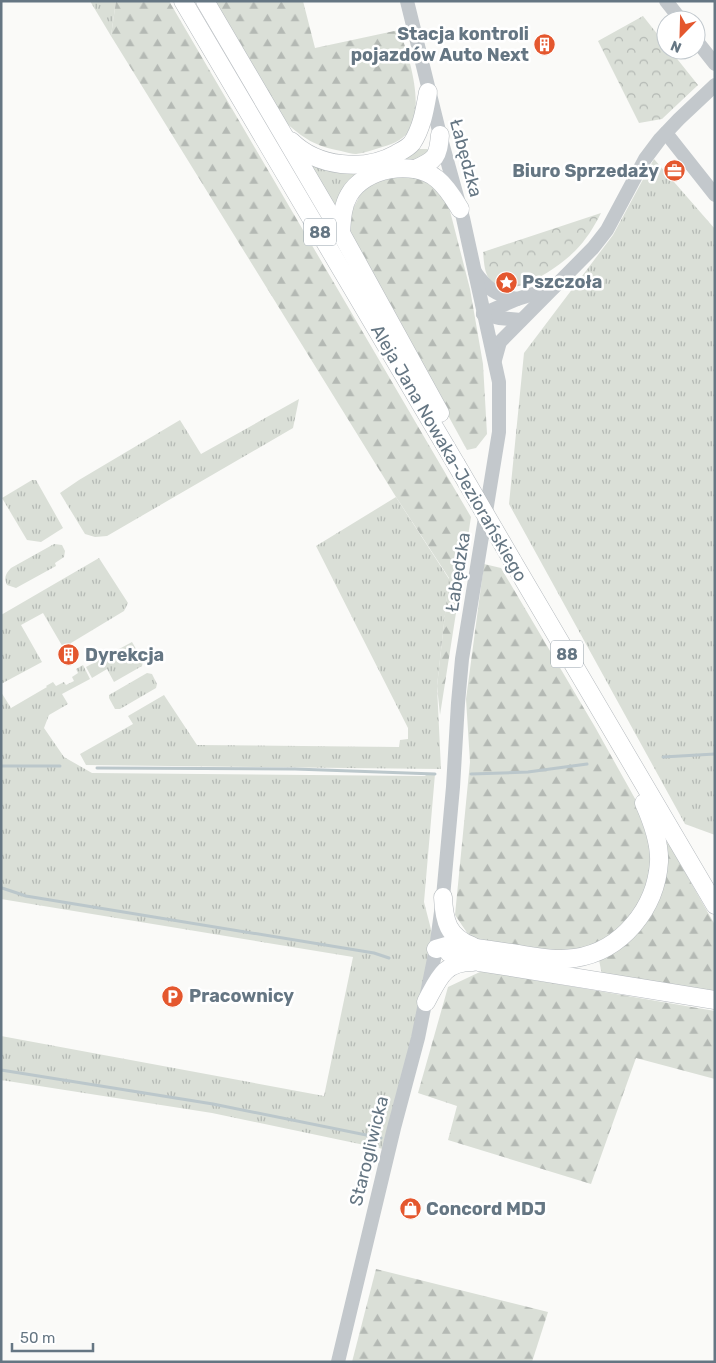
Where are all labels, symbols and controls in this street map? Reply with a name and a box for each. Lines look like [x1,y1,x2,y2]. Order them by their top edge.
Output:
north arrow [656,10,706,60]
place label: Stacja kontroli pojazdów Auto Next [351,23,529,66]
building icon: Stacja kontroli pojazdów Auto Next [533,32,557,56]
text: N [668,37,684,56]
street label: Łabędzka [445,117,487,199]
office icon: Biuro Sprzedaży [663,159,687,183]
place label: Biuro Sprzedaży [512,160,659,182]
road number: 88 [304,218,336,246]
place icon: Pszczoła [494,270,518,294]
place label: Pszczoła [522,271,602,293]
street label: Aleja Jana Nowaka-Jeziorańskiego [366,321,532,585]
street label: Łabędzka [441,531,475,613]
road number: 88 [551,641,583,668]
building icon: Dyrekcja [57,643,81,667]
place label: Dyrekcja [85,644,164,666]
parking icon: Pracownicy [161,984,185,1008]
place label: Pracownicy [189,985,294,1007]
street label: Starogliwicka [345,1094,393,1208]
shop icon: Concord MDJ [398,1197,422,1221]
place label: Concord MDJ [426,1198,546,1220]
scale bar [12,1320,94,1352]
text: 50 m [20,1329,55,1347]

